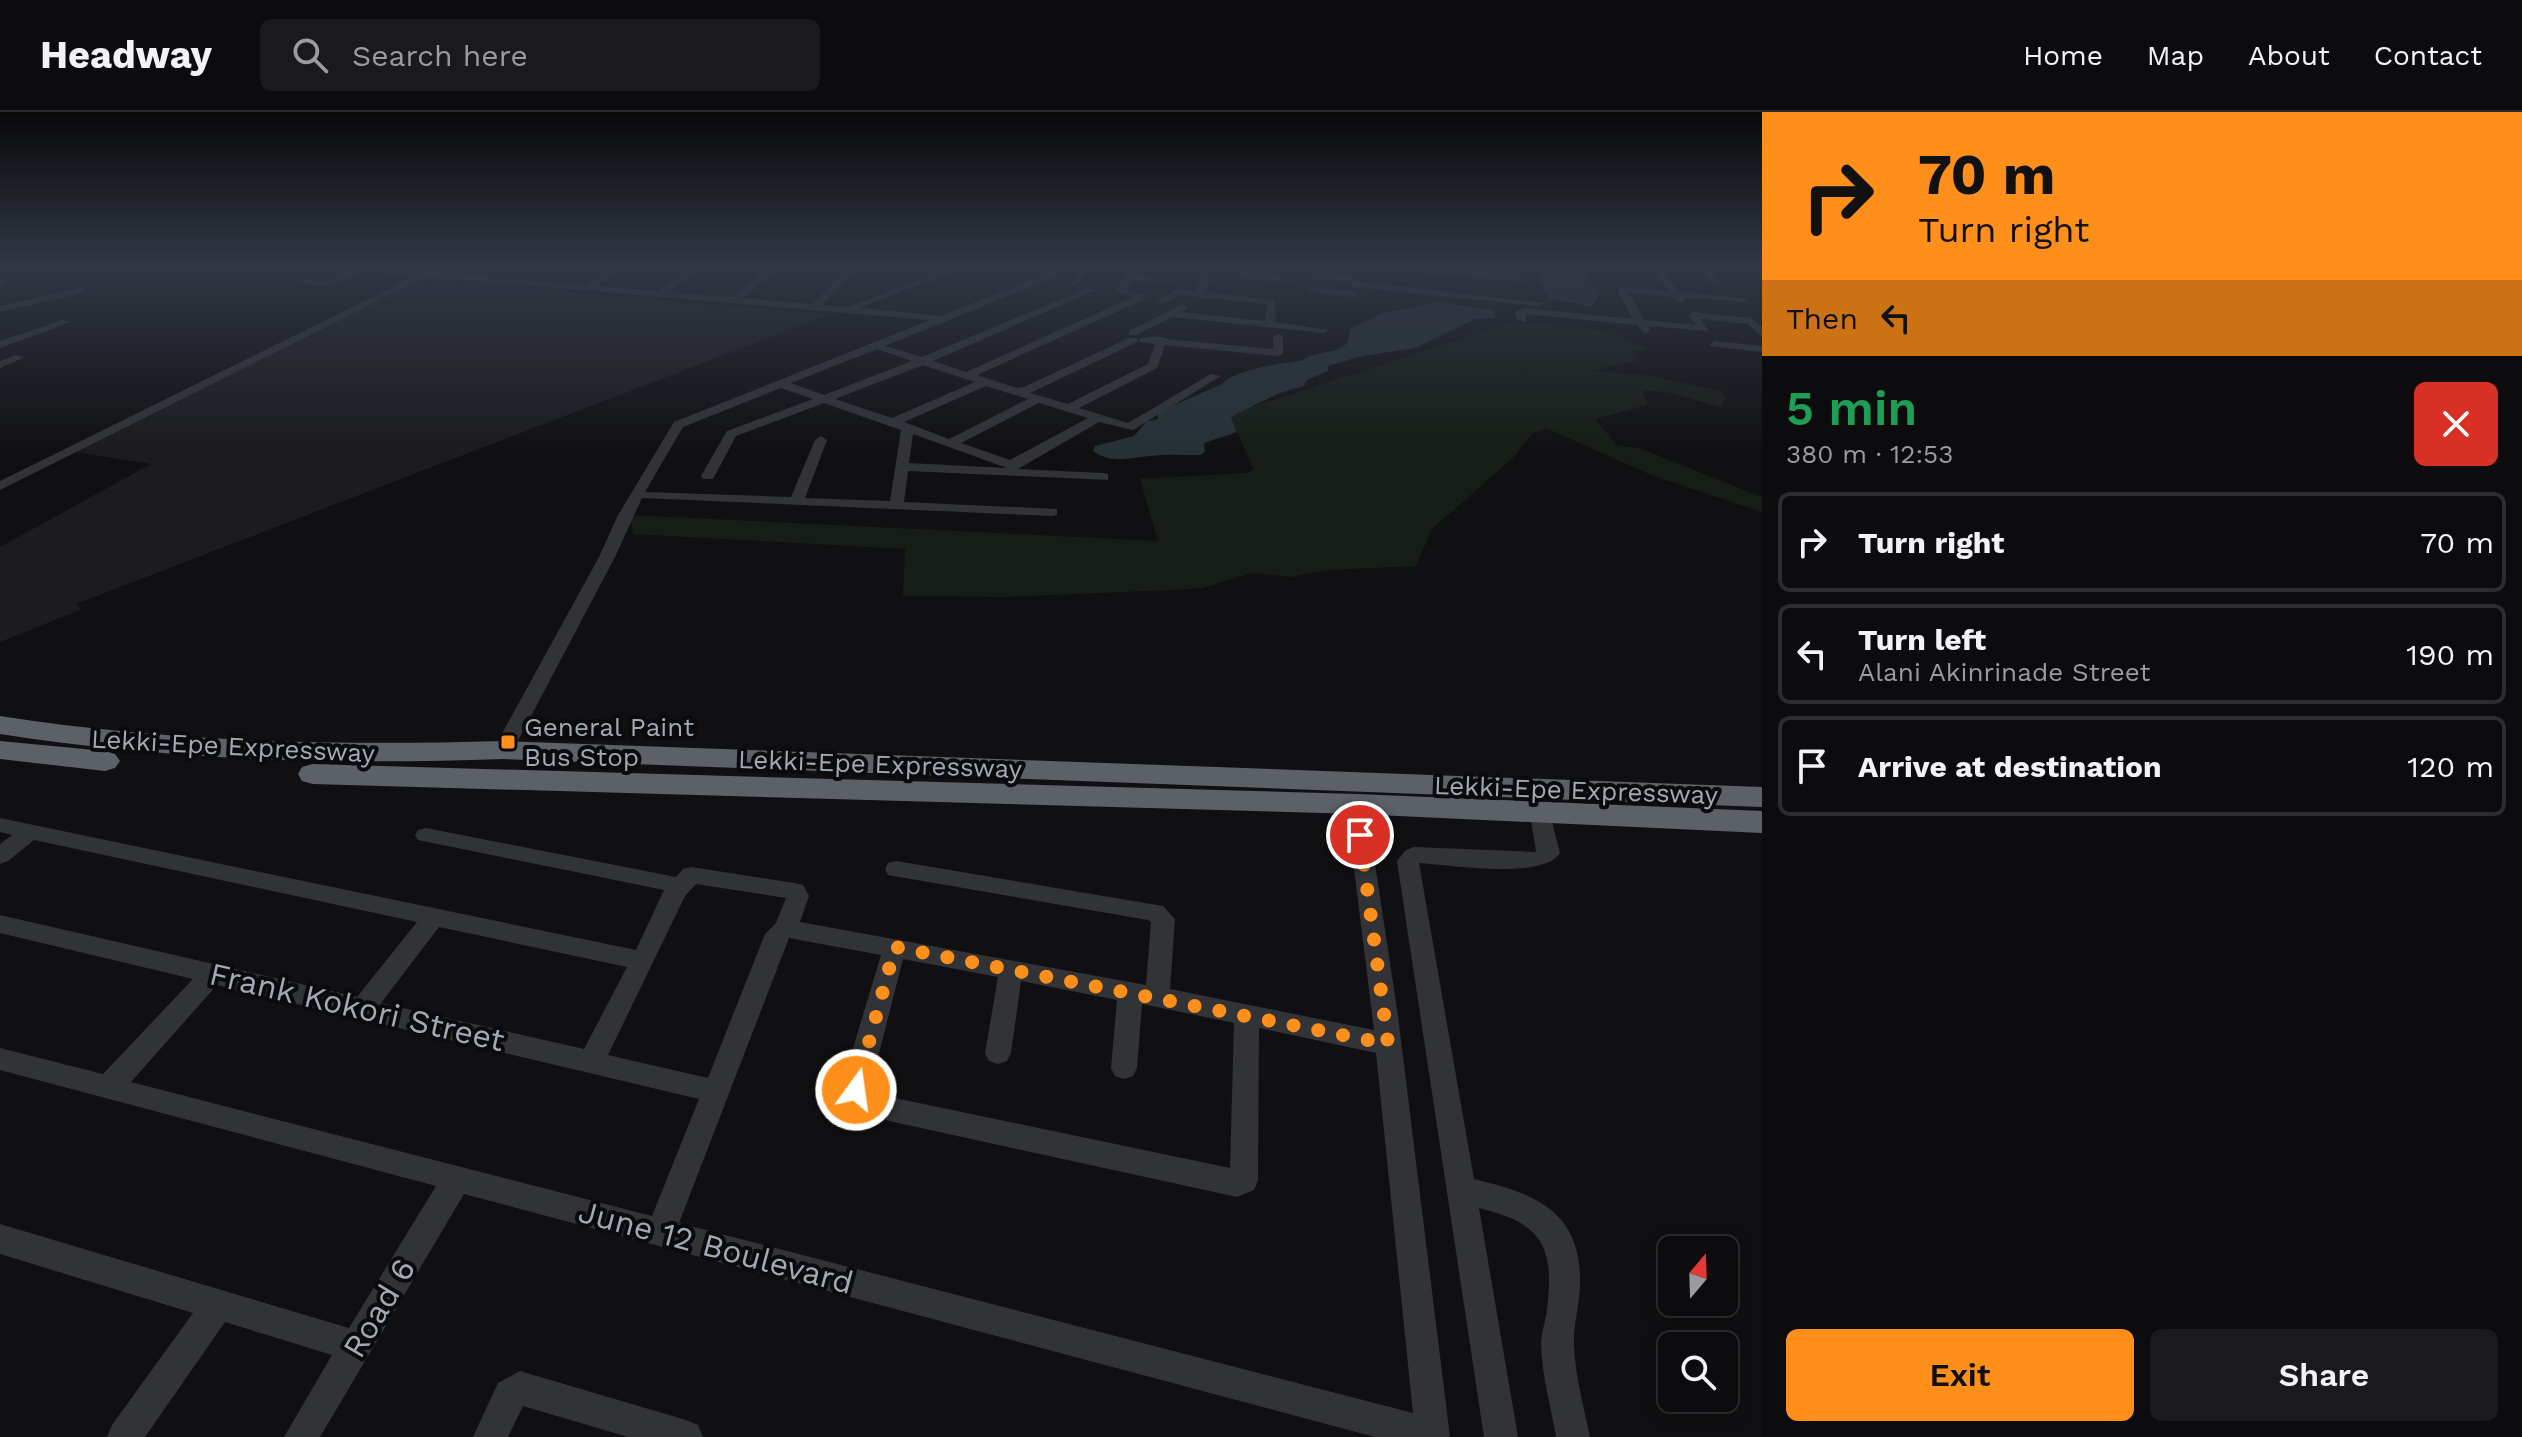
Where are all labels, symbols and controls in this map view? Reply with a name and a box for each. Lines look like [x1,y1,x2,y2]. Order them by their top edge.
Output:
search box [260,19,820,91]
text: Headway [40,33,212,77]
icon: search [288,33,332,77]
text: Search here [352,38,528,73]
text: Home [2023,39,2103,72]
text: Map [2147,39,2204,72]
text: About [2248,39,2330,72]
text: Contact [2374,39,2482,72]
text: 70 m [1918,142,2055,208]
icon: right [1786,144,1890,248]
text: Turn right [1918,209,2089,251]
icon: left [1874,296,1918,340]
text: Then [1786,301,1858,336]
text: 5 min [1786,380,1917,437]
button: close [2414,382,2498,466]
text: 380 m · 12:53 [1786,439,1953,469]
icon: right [1790,520,1834,564]
text: Turn right [1858,525,2004,560]
text: 70 m [2420,525,2494,560]
text: Turn left [1858,622,1986,657]
icon: left [1790,632,1834,676]
text: 190 m [2406,637,2494,672]
text: Alani Akinrinade Street [1858,657,2150,687]
place label: General Paint Bus Stop [524,712,694,772]
street label: Lekki-Epe Expressway [90,724,376,768]
marker: General Paint Bus Stop [499,733,517,751]
street label: Lekki-Epe Expressway [738,744,1023,784]
icon: arrive [1790,744,1834,788]
text: Arrive at destination [1858,749,2162,784]
text: 120 m [2407,749,2494,784]
street label: Lekki-Epe Expressway [1434,770,1719,810]
pin [1326,801,1394,869]
icon: arrive [1338,813,1382,857]
street label: Frank Kokori Street [206,955,508,1059]
position arrow [814,1048,898,1132]
street label: June 12 Boulevard [575,1192,857,1302]
north arrow [1658,1236,1738,1316]
map controls [1658,1236,1738,1412]
street label: Road 6 [335,1252,423,1364]
button: Exit [1786,1329,2134,1421]
button: Share [2150,1329,2498,1421]
button: search [1658,1332,1738,1412]

